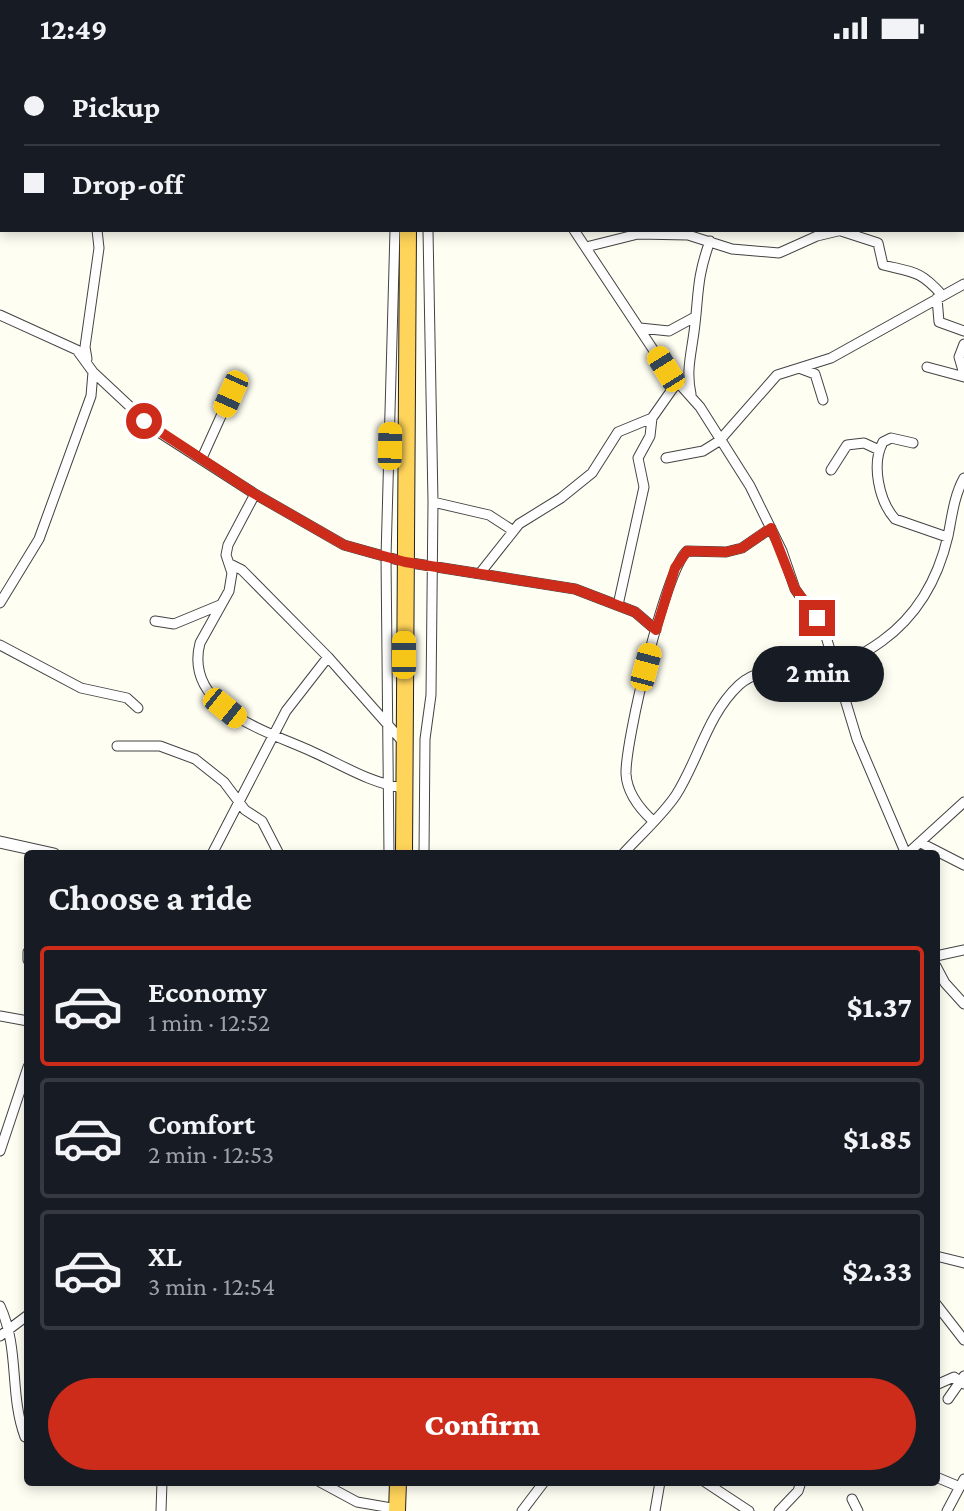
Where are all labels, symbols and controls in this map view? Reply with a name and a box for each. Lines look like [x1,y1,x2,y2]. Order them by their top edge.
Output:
text: 12:49 [40,12,107,45]
text: Pickup [72,90,160,123]
text: Drop-off [72,167,183,200]
car [643,342,689,396]
car [210,367,252,421]
route start [126,403,162,439]
car [378,422,402,470]
route end [799,600,835,636]
car [392,631,416,679]
car [628,641,664,693]
callout: 2 min [751,646,883,702]
text: 2 min [786,659,850,688]
car [199,684,251,732]
text: Choose a ride [48,878,252,918]
icon: car [52,970,124,1042]
text: Economy [148,975,267,1008]
text: $1.37 [847,990,912,1023]
text: 1 min · 12:52 [148,1008,270,1037]
icon: car [52,1102,124,1174]
text: Comfort [148,1107,255,1140]
text: $1.85 [843,1122,912,1155]
text: 2 min · 12:53 [148,1140,274,1169]
icon: car [52,1234,124,1306]
text: XL [148,1239,182,1272]
text: $2.33 [842,1254,912,1287]
text: 3 min · 12:54 [148,1272,275,1301]
button: Confirm [48,1378,916,1470]

